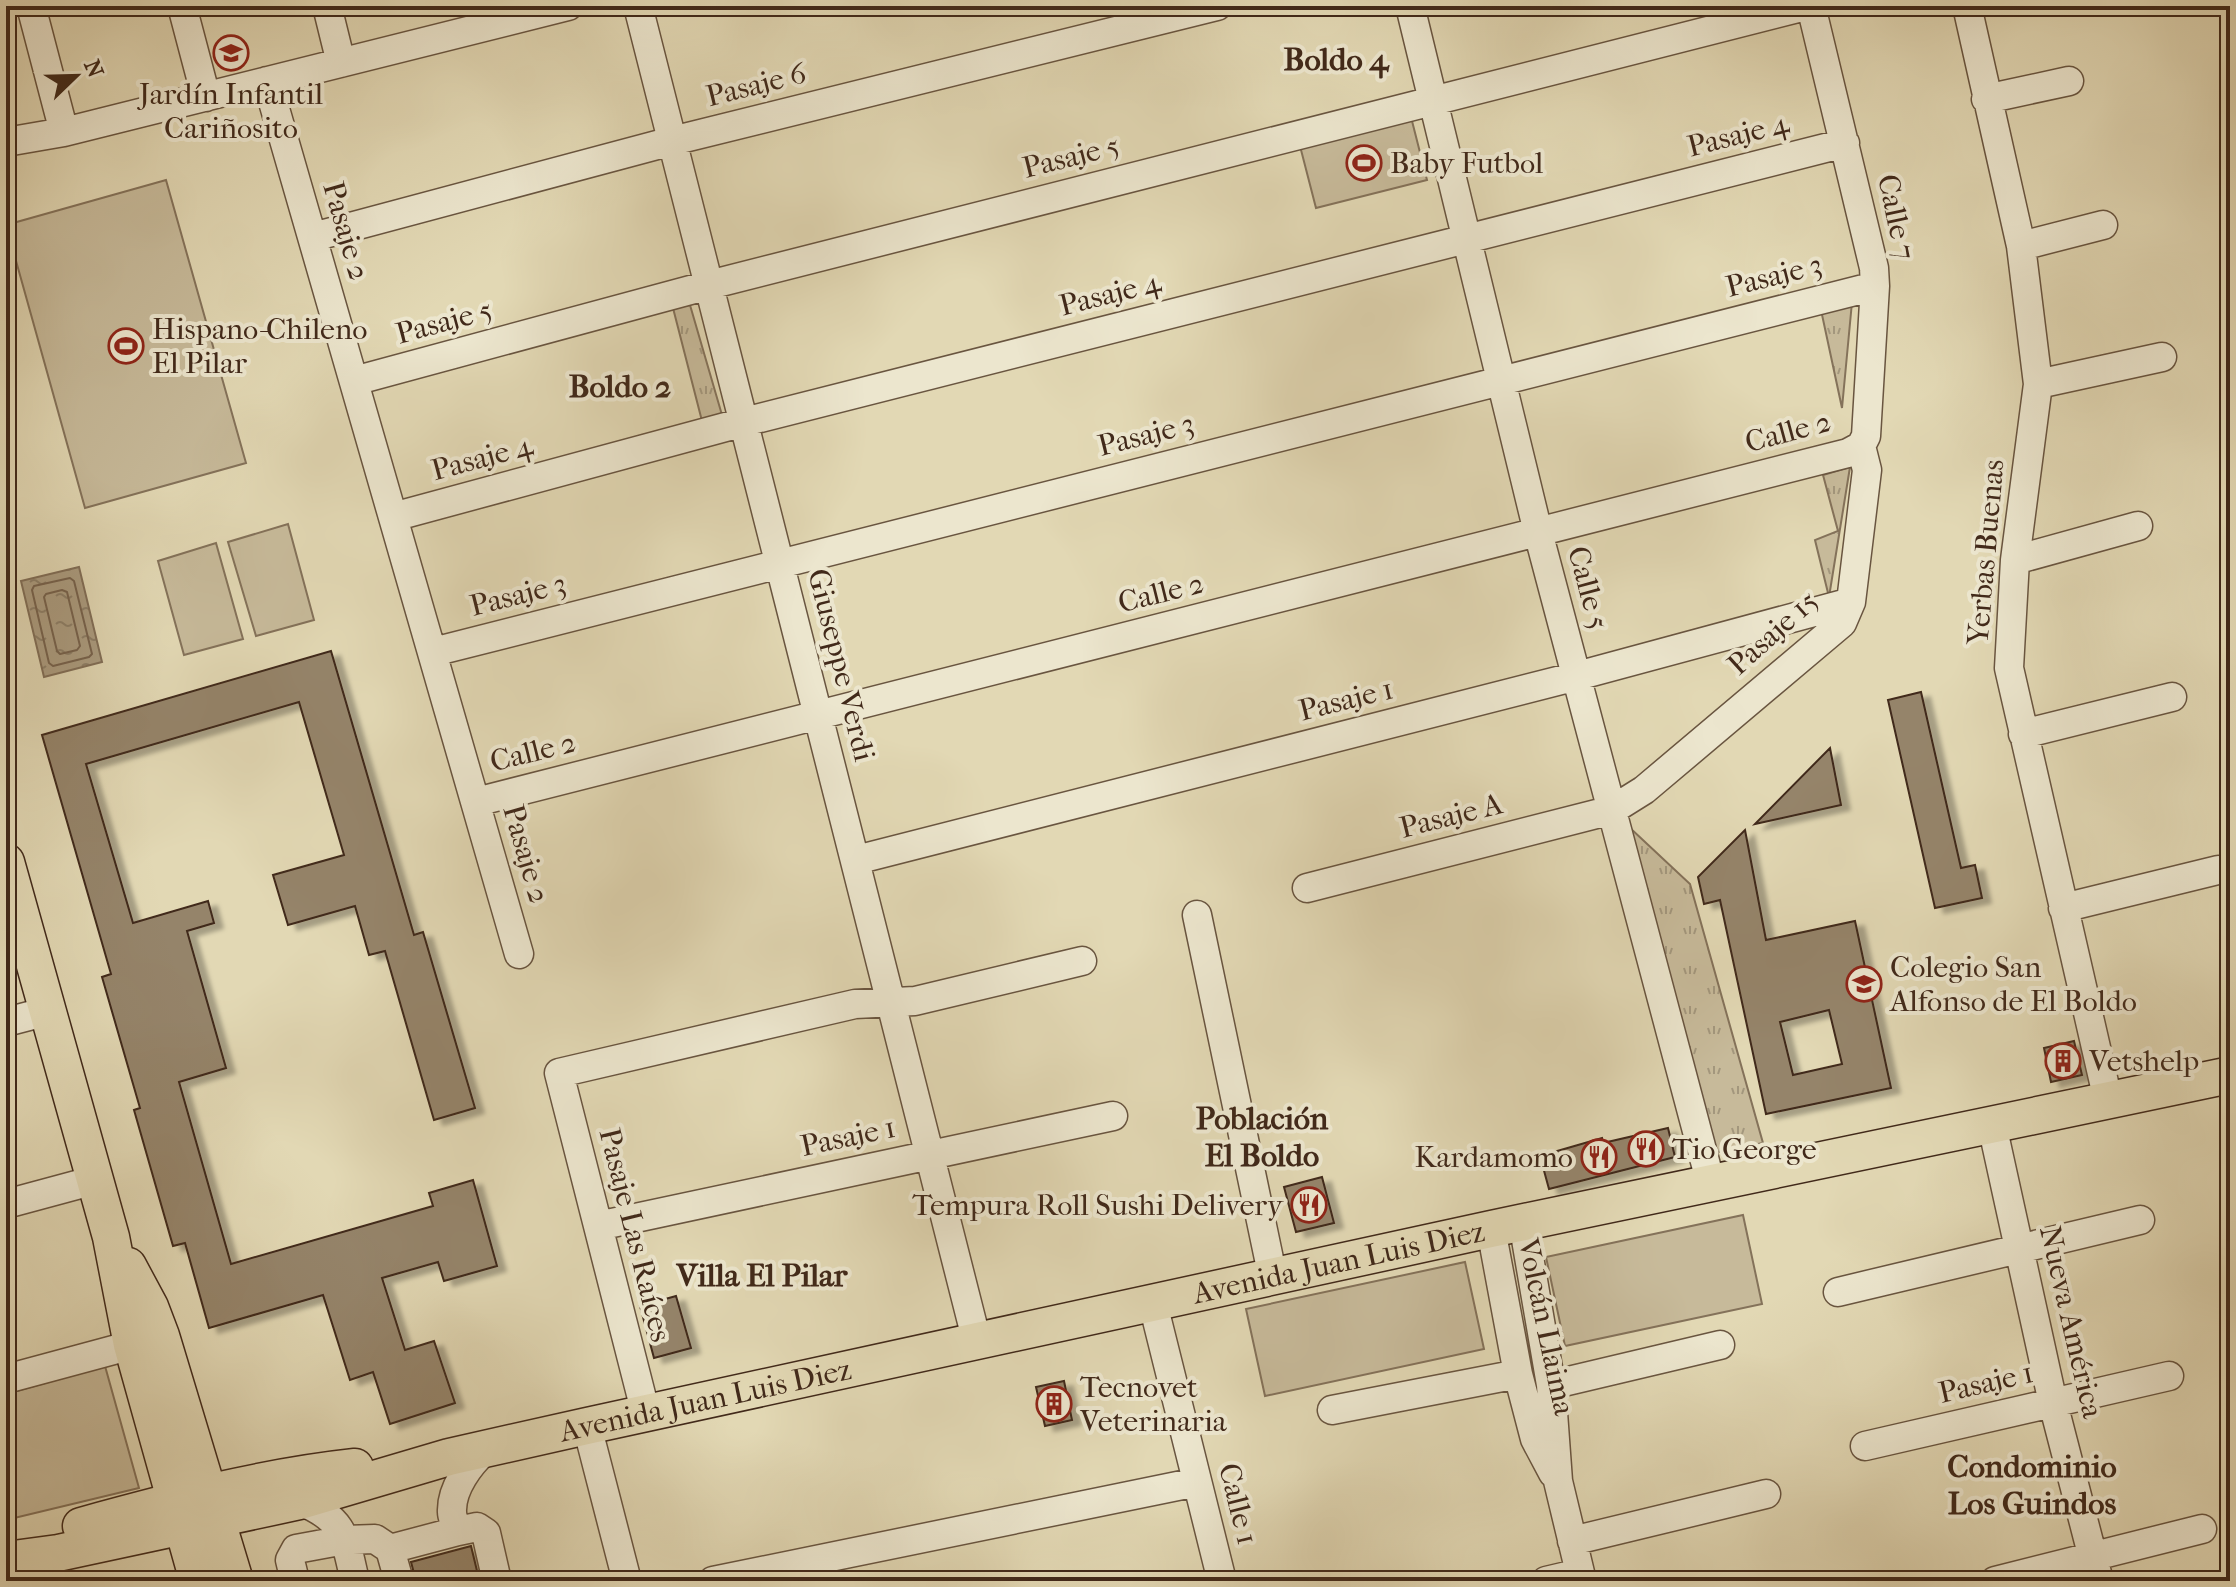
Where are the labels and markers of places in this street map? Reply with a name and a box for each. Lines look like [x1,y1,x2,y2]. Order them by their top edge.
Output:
school or university icon: Jardín Infantil Cariñosito [212,34,250,72]
place label: Jardín Infantil Cariñosito [137,77,323,146]
sports icon: Baby Futbol [1345,144,1383,182]
place label: Baby Futbol [1390,146,1543,181]
place label: Hispano-Chileno El Pilar [152,312,367,381]
sports icon: Hispano-Chileno El Pilar [107,327,145,365]
place label: Colegio San Alfonso de El Boldo [1889,950,2137,1019]
school or university icon: Colegio San Alfonso de El Boldo [1845,965,1883,1003]
building icon: Vetshelp [2044,1042,2082,1080]
place label: Vetshelp [2088,1044,2199,1079]
restaurant icon: Tio George [1627,1130,1665,1168]
place label: Tio George [1672,1132,1817,1167]
restaurant icon: Kardamomo [1580,1138,1618,1176]
place label: Kardamomo [1414,1140,1573,1175]
restaurant icon: Tempura Roll Sushi Delivery [1290,1186,1328,1224]
place label: Tempura Roll Sushi Delivery [912,1188,1284,1223]
place label: Tecnovet Veterinaria [1079,1370,1228,1439]
building icon: Tecnovet Veterinaria [1035,1385,1073,1423]

